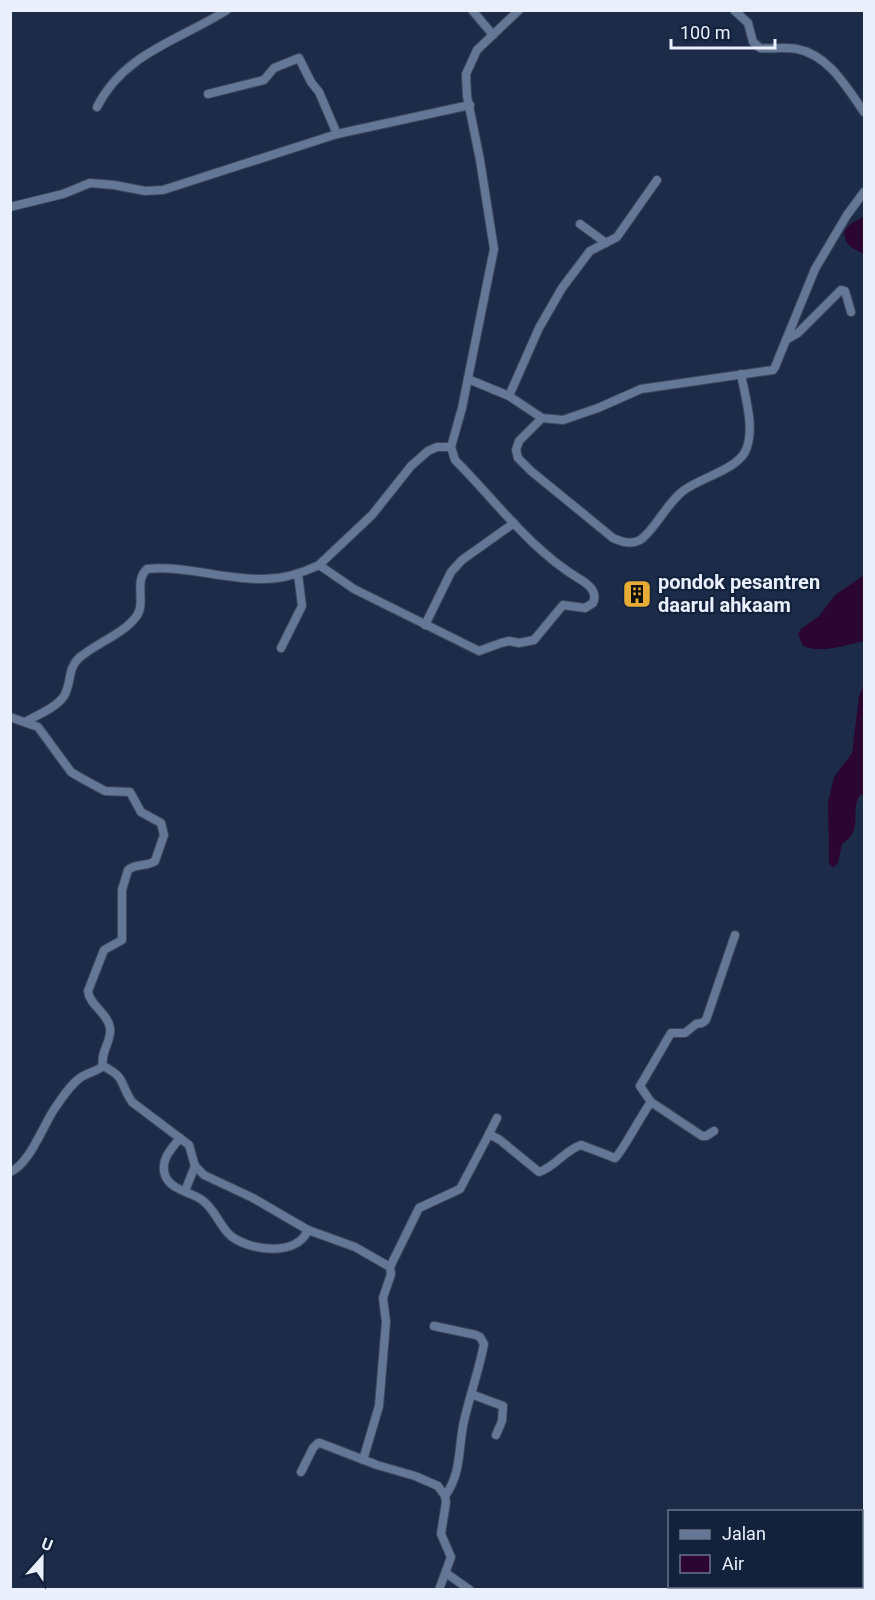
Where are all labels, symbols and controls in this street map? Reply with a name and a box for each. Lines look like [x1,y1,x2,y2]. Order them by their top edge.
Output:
scale bar [671,12,774,50]
text: 100 m [680,22,731,43]
place label: pondok pesantren daarul ahkaam [658,570,820,617]
building icon: pondok pesantren daarul ahkaam [621,578,653,610]
legend [668,1510,863,1588]
text: Jalan [722,1523,766,1544]
north arrow [12,1528,72,1588]
text: U [39,1534,56,1555]
text: Air [722,1553,744,1574]

